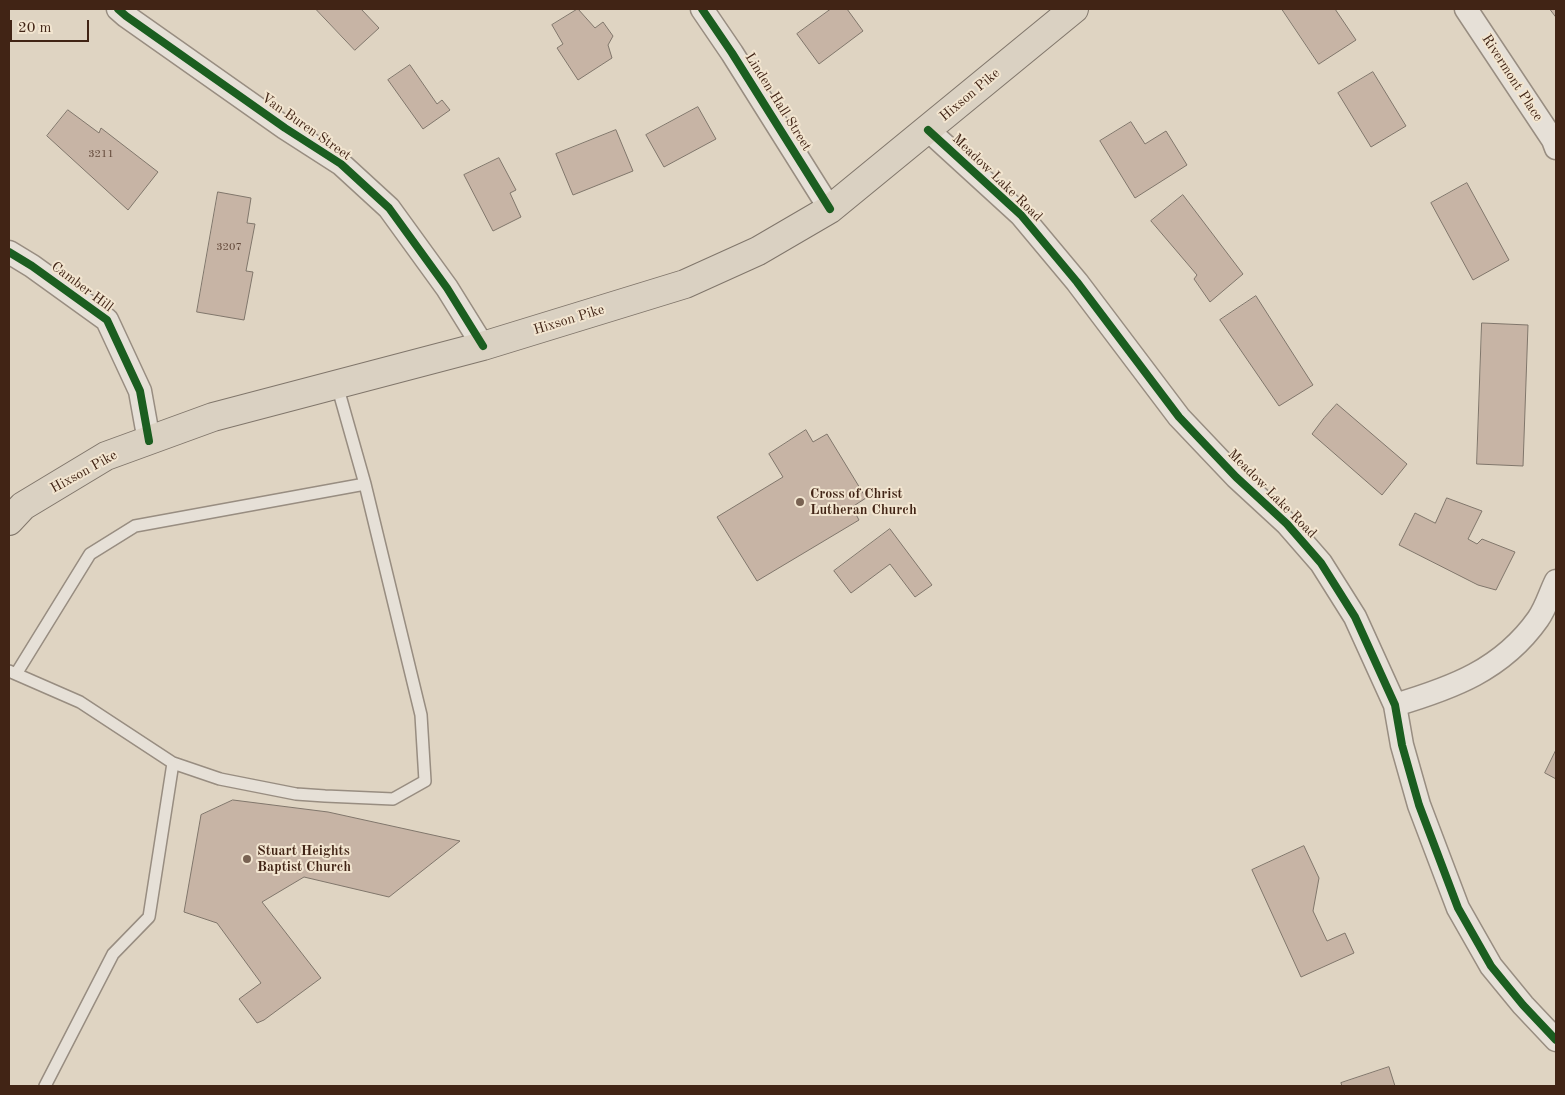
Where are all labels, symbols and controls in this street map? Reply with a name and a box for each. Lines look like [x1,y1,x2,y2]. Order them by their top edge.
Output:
scale bar [12,10,91,42]
text: 20 m [18,21,52,36]
street label: Rivermont Place [1478,32,1546,124]
street label: Linden Hall Street [741,50,815,154]
street label: Hixson Pike [936,65,1004,125]
street label: Van Buren Street [258,90,354,164]
street label: Meadow Lake Road [948,131,1046,225]
house number: 3211 [88,147,114,161]
house number: 3207 [216,240,242,254]
street label: Camber Hill [48,258,116,316]
street label: Hixson Pike [531,301,607,339]
street label: Meadow Lake Road [1224,446,1320,542]
street label: Hixson Pike [48,447,120,497]
place label: Cross of Christ Lutheran Church [810,486,917,518]
marker: Cross of Christ Lutheran Church [794,496,806,508]
place label: Stuart Heights Baptist Church [257,843,351,876]
marker: Stuart Heights Baptist Church [241,853,253,865]

